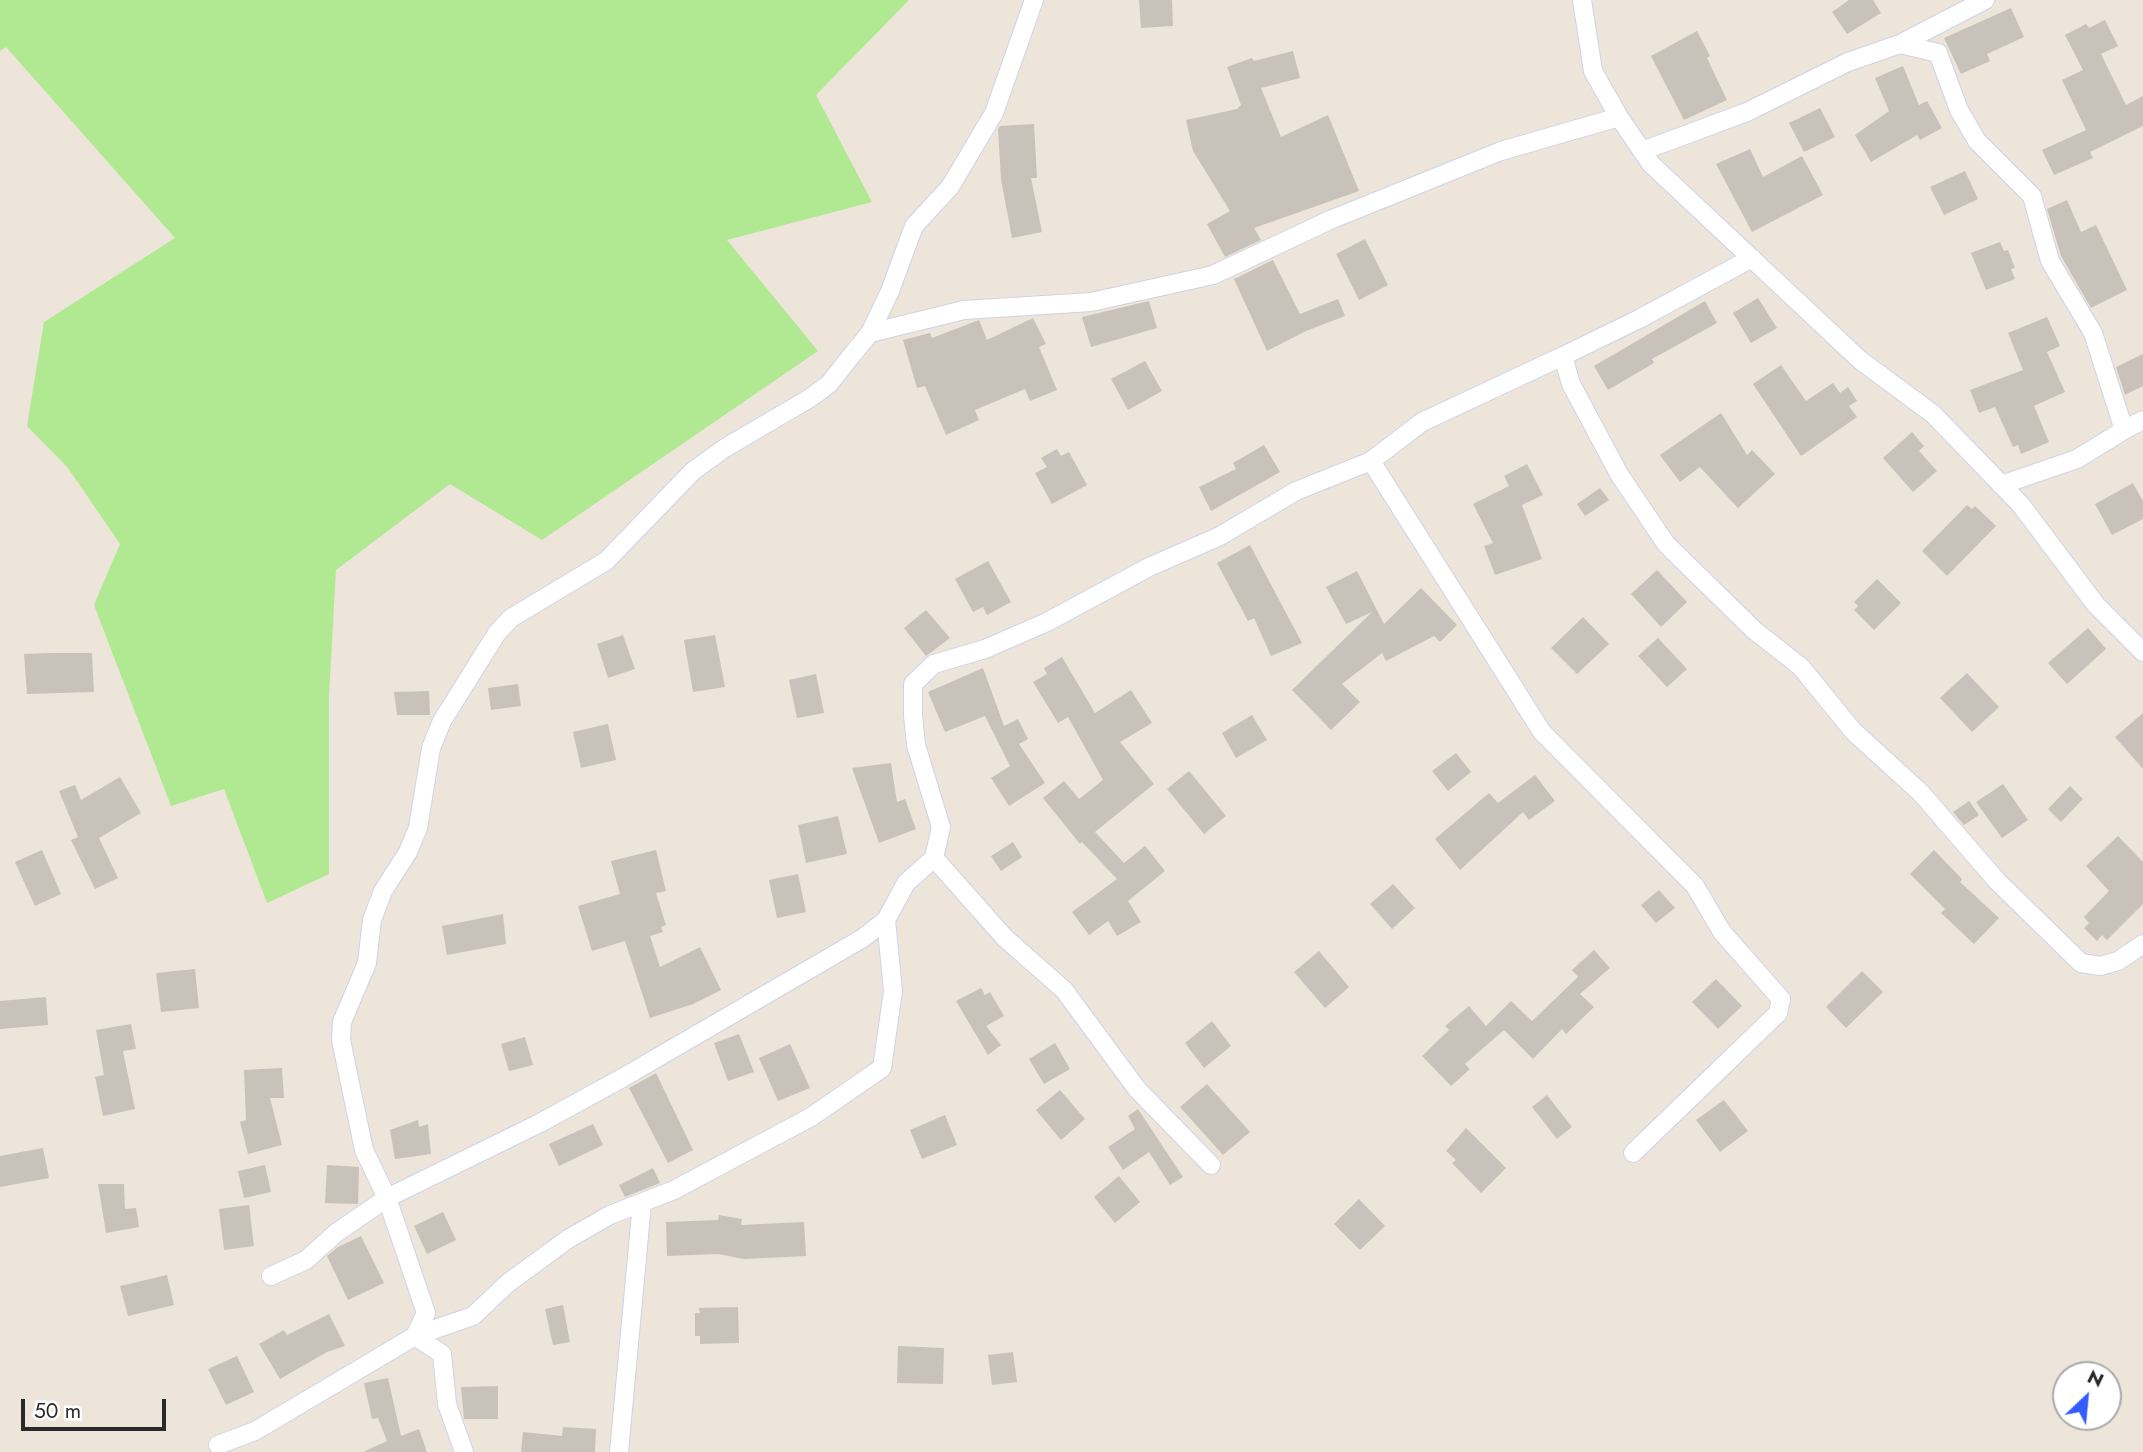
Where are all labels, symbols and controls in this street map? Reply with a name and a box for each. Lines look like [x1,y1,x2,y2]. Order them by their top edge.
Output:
north arrow [2052,1361,2122,1431]
text: N [2083,1363,2108,1394]
scale bar [24,1386,170,1430]
text: 50 m [34,1396,81,1426]

